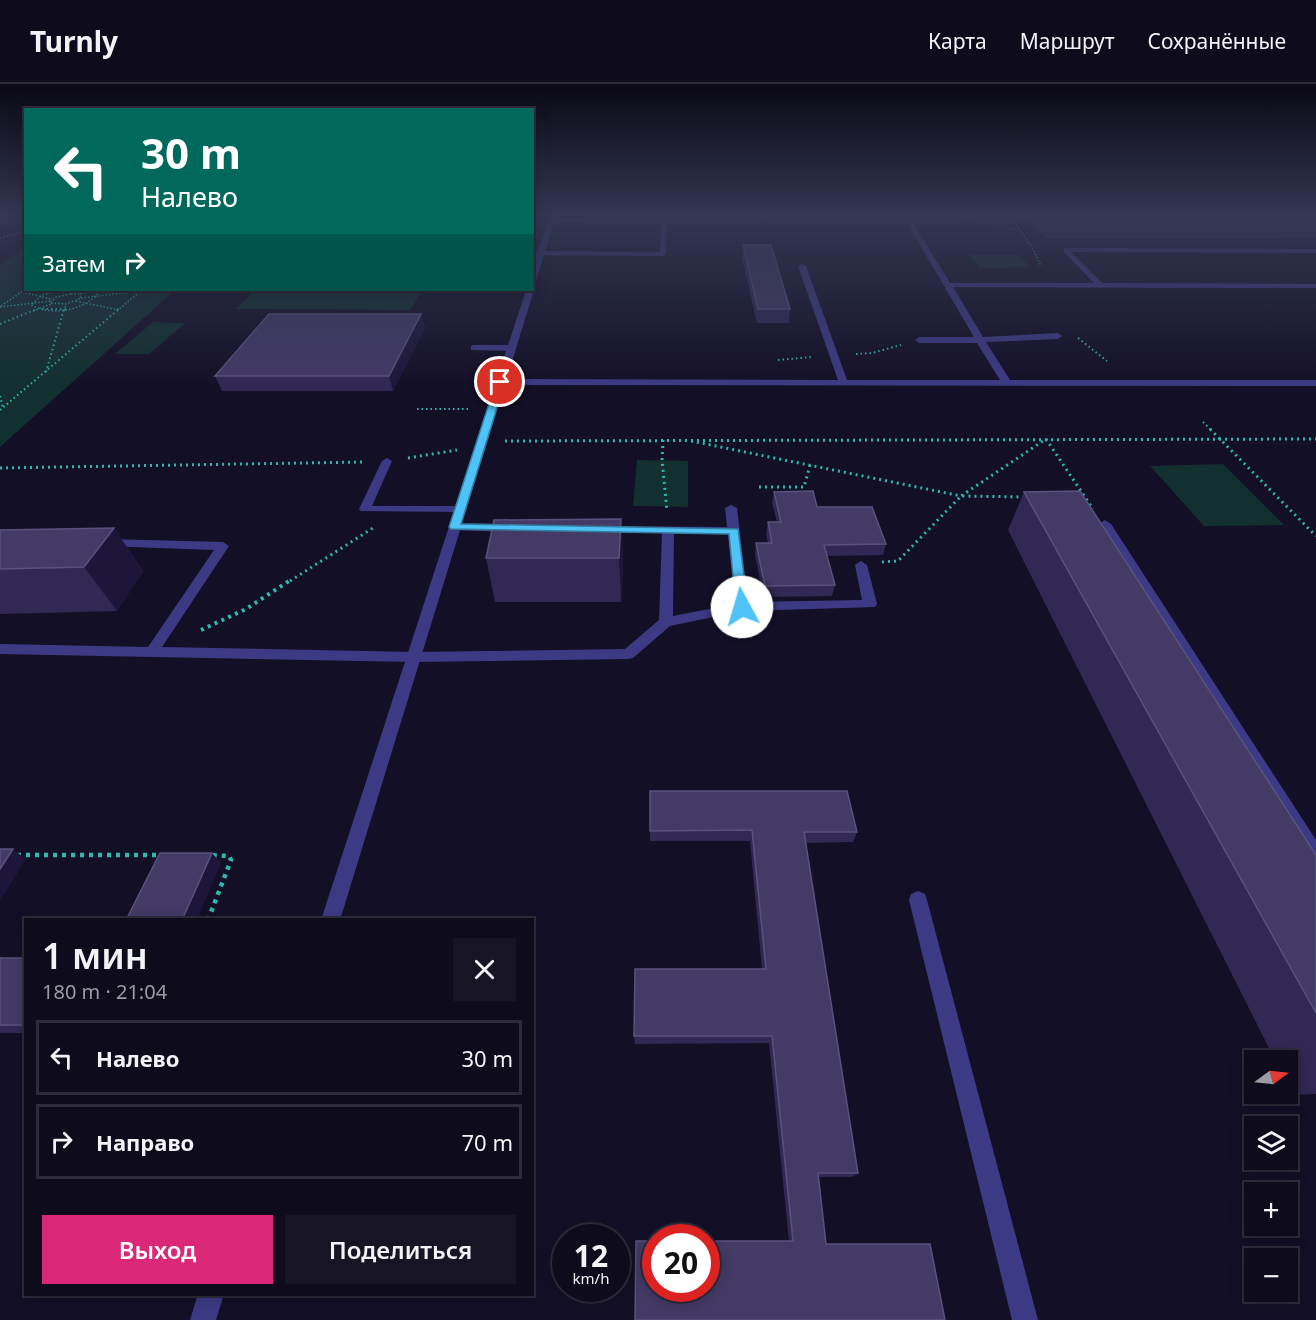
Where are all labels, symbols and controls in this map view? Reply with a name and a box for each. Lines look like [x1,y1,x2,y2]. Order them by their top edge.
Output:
text: Turnly [30,22,118,60]
text: Карта [928,27,987,55]
text: Маршрут [1020,27,1115,55]
text: Сохранённые [1148,27,1286,55]
text: 30 m [141,124,241,181]
icon: left [42,132,120,210]
text: Налево [141,178,238,215]
icon: right [118,246,151,279]
text: Затем [42,248,106,278]
pin [474,356,525,407]
icon: arrive [483,365,516,398]
position arrow [710,575,774,639]
text: 1 мин [42,931,148,980]
button: close [453,938,516,1001]
text: 180 m · 21:04 [42,978,167,1005]
icon: left [45,1041,78,1074]
text: Налево [96,1043,179,1073]
text: 30 m [462,1043,513,1073]
north arrow [1244,1050,1298,1104]
map controls [1244,1050,1298,1302]
button: layers [1244,1116,1298,1170]
icon: right [45,1125,78,1158]
text: Направо [96,1127,194,1157]
text: 70 m [462,1127,513,1157]
button: + [1244,1182,1298,1236]
button: Выход [42,1215,273,1284]
button: Поделиться [285,1215,516,1284]
speed limit sign: 20 [642,1224,720,1302]
text: 12 [574,1235,608,1276]
button: − [1244,1248,1298,1302]
text: km/h [573,1268,609,1288]

